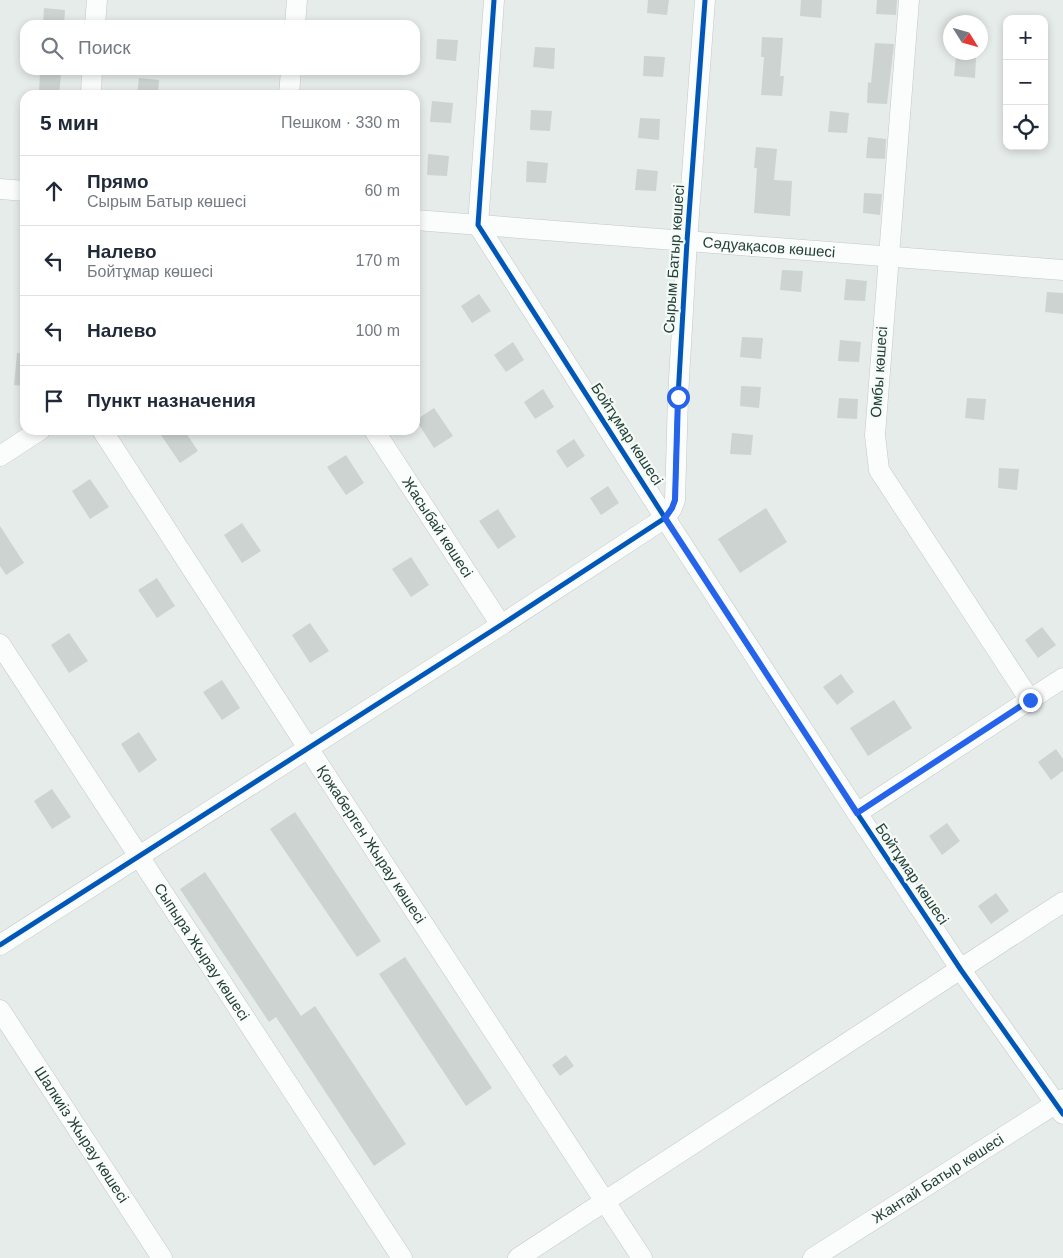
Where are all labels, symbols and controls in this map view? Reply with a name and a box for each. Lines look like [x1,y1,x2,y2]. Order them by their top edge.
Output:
north arrow [943,15,988,60]
map controls [1003,15,1048,150]
button: + [1003,15,1048,60]
search box [20,20,420,75]
icon: search [38,34,66,62]
text: Поиск [78,37,131,58]
button: − [1003,60,1048,105]
button: locate [1003,105,1048,150]
text: 5 мин [40,111,99,134]
text: Пешком · 330 m [281,114,400,131]
text: Прямо [87,171,149,192]
icon: ahead [40,177,68,205]
text: 60 m [364,182,400,199]
street label: Сырым Батыр көшесі [660,184,687,334]
text: Сырым Батыр көшесі [87,193,246,210]
street label: Сәдуақасов көшесі [702,233,836,260]
text: Налево [87,241,157,262]
icon: left [40,247,68,275]
text: 170 m [356,252,400,269]
text: Бойтұмар көшесі [87,263,213,280]
icon: left [40,317,68,345]
text: Налево [87,320,157,341]
text: 100 m [356,322,400,339]
street label: Омбы көшесі [867,326,890,418]
street label: Бойтұмар көшесі [588,380,667,488]
route start [667,386,690,409]
icon: arrive [40,387,68,415]
text: Пункт назначения [87,390,256,411]
street label: Жасыбай көшесі [399,474,476,580]
route end [1019,689,1042,712]
street label: Қожаберген Жырау көшесі [314,762,429,926]
street label: Бойтұмар көшесі [872,820,953,927]
street label: Сыпыра Жырау көшесі [151,880,253,1023]
street label: Шалкиіз Жырау көшесі [31,1063,133,1206]
street label: Жантай Батыр көшесі [869,1130,1006,1226]

